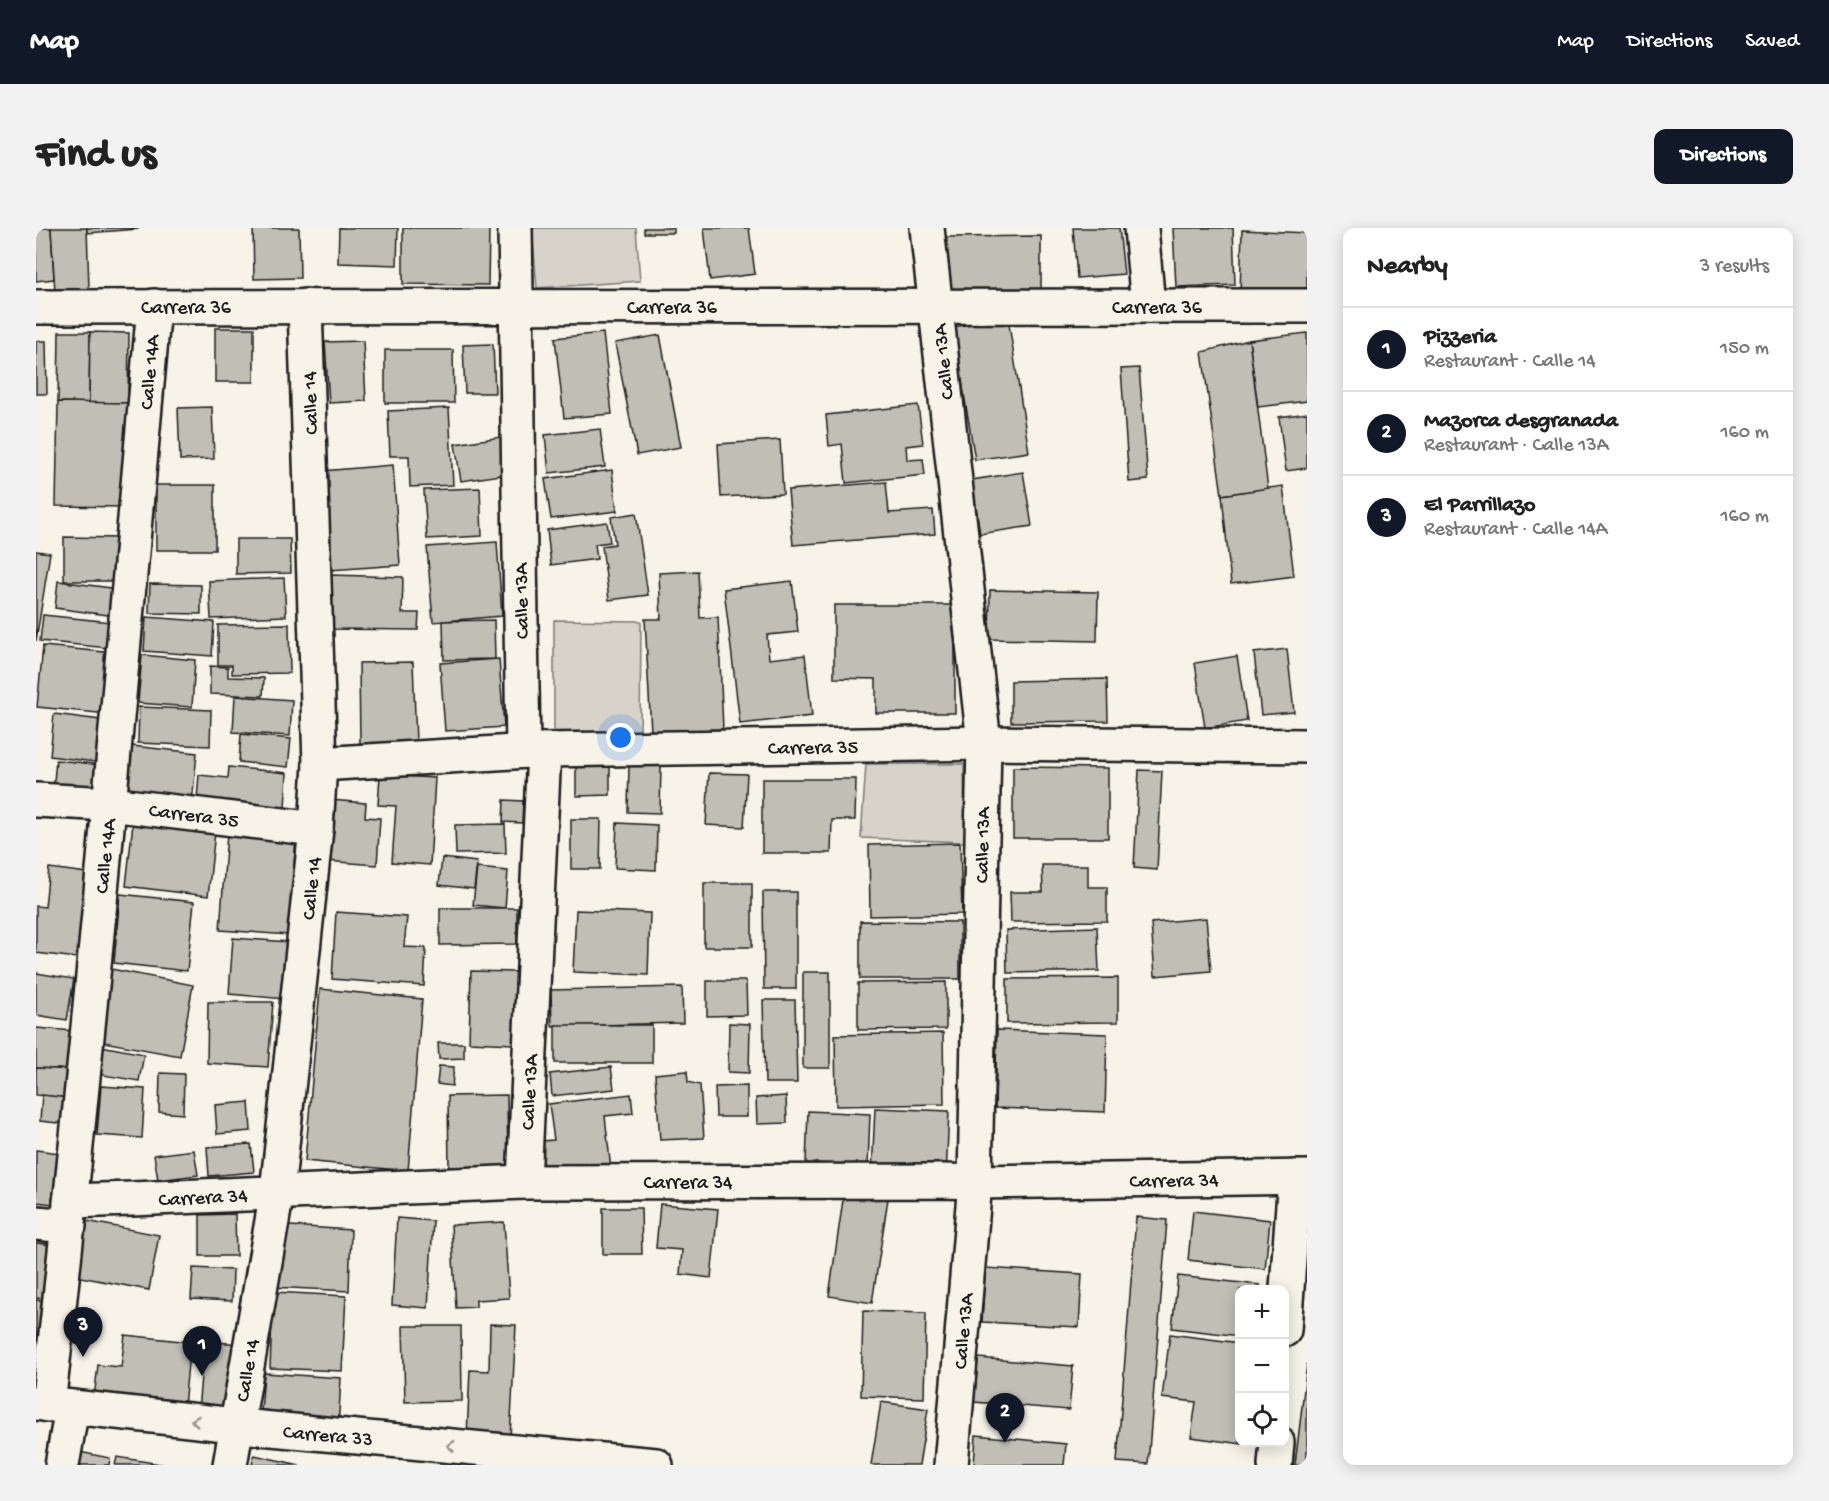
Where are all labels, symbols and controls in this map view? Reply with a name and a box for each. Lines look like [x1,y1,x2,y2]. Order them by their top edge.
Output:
text: Map [30,26,79,59]
text: Map [1557,30,1594,55]
text: Directions [1627,30,1712,55]
text: Saved [1745,30,1799,55]
button: Directions [1654,129,1793,184]
text: Find us [36,132,156,181]
text: Nearby [1367,252,1448,283]
text: 3 results [1700,256,1769,279]
street label: Carrera 36 [141,298,232,321]
street label: Carrera 36 [627,298,718,321]
street label: Carrera 36 [1112,298,1203,321]
street label: Calle 13A [930,321,961,401]
text: Pizzeria [1424,325,1496,351]
street label: Calle 14A [137,333,166,411]
text: 1 [1382,338,1391,361]
text: 150 m [1720,338,1769,361]
text: Restaurant · Calle 14 [1424,351,1596,374]
street label: Calle 14 [300,370,325,435]
text: Mazorca desgranada [1424,409,1618,435]
text: 2 [1382,422,1391,445]
text: 160 m [1720,422,1769,445]
text: Restaurant · Calle 13A [1424,435,1608,458]
text: El Parrillazo [1424,493,1535,519]
text: 3 [1381,506,1392,529]
text: 160 m [1720,506,1769,529]
text: Restaurant · Calle 14A [1424,519,1608,542]
street label: Calle 13A [511,562,536,639]
your location [606,723,635,752]
street label: Carrera 35 [768,737,858,762]
street label: Carrera 35 [147,801,240,834]
street label: Calle 13A [972,806,997,883]
street label: Calle 14A [92,817,123,895]
street label: Calle 14 [299,855,328,921]
street label: Calle 13A [518,1052,545,1131]
street label: Carrera 34 [1129,1170,1219,1195]
street label: Carrera 34 [643,1173,733,1196]
street label: Carrera 34 [158,1186,249,1213]
map controls [1235,1285,1289,1447]
button: + [1235,1285,1289,1339]
street label: Calle 13A [951,1291,980,1370]
pin: 3 [64,1308,102,1357]
pin: 1 [182,1326,222,1376]
street label: Calle 14 [233,1337,266,1404]
button: − [1235,1339,1289,1393]
button: locate [1235,1393,1289,1447]
pin: 2 [986,1394,1024,1443]
one-way arrow [190,1415,199,1428]
street label: Carrera 33 [282,1422,374,1453]
one-way arrow [447,1440,456,1453]

